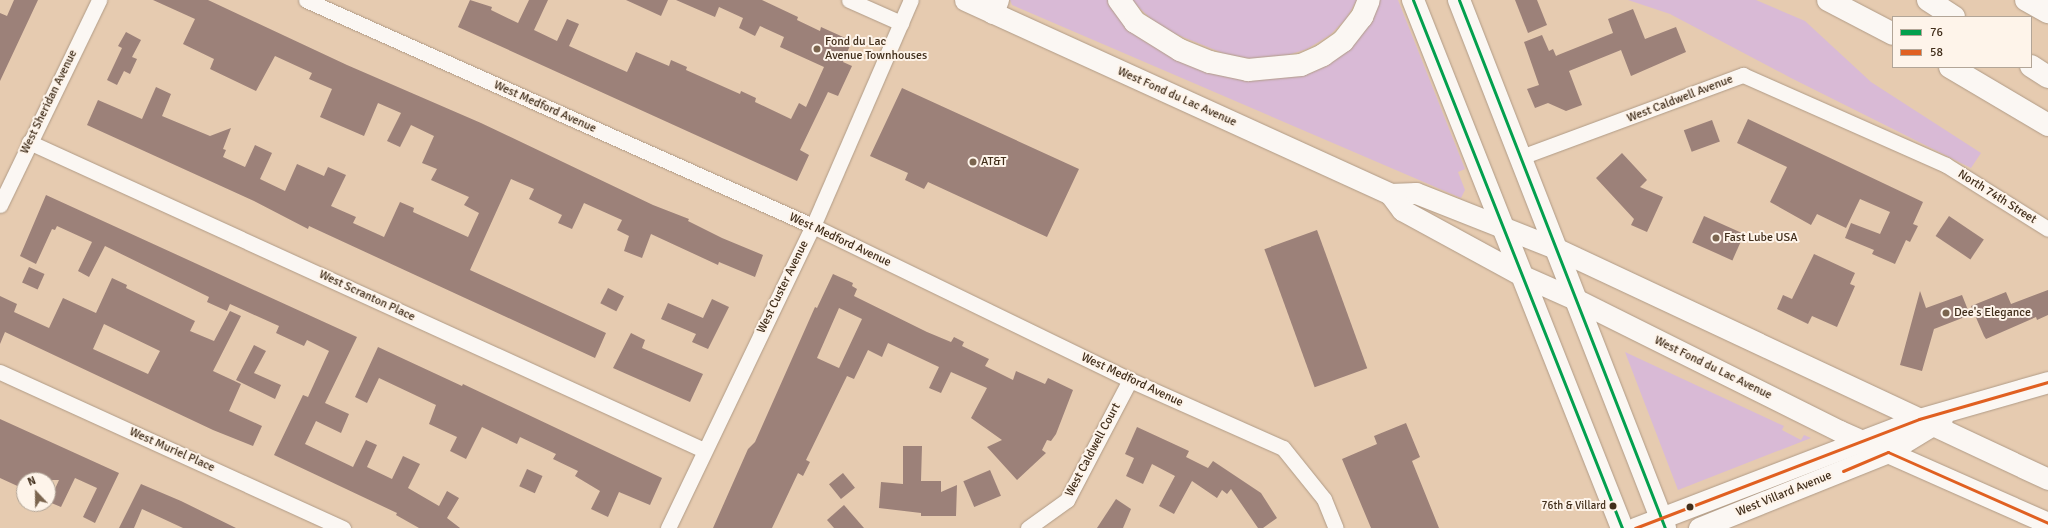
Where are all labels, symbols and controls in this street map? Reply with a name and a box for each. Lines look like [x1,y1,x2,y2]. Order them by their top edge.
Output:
legend [1892,16,2032,68]
text: 76 [1930,25,1943,40]
place label: Fond du Lac Avenue Townhouses [825,35,927,63]
marker: Fond du Lac Avenue Townhouses [812,44,822,54]
text: 58 [1930,45,1943,60]
street label: West Sheridan Avenue [18,48,80,156]
street label: West Fond du Lac Avenue [1115,64,1239,130]
street label: West Caldwell Avenue [1625,72,1735,126]
street label: West Medford Avenue [491,78,599,136]
place label: AT&T [981,155,1006,169]
marker: AT&T [968,157,978,167]
street label: North 74th Street [1955,167,2039,227]
street label: West Medford Avenue [787,210,893,270]
place label: Fast Lube USA [1724,231,1798,245]
marker: Fast Lube USA [1711,233,1721,243]
street label: West Custer Avenue [754,238,812,336]
street label: West Scranton Place [317,267,417,325]
place label: Dee's Elegance [1954,306,2031,320]
marker: Dee's Elegance [1941,308,1951,318]
street label: West Fond du Lac Avenue [1652,333,1774,403]
street label: West Medford Avenue [1079,350,1185,410]
street label: West Caldwell Court [1062,401,1124,499]
street label: West Muriel Place [127,425,217,475]
street label: West Villard Avenue [1734,468,1834,520]
north arrow [16,472,56,512]
text: N [26,474,38,489]
place label: 76th & Villard [1542,499,1606,513]
marker: 76th & Villard [1608,501,1618,511]
unlabelled marker [1685,502,1695,512]

